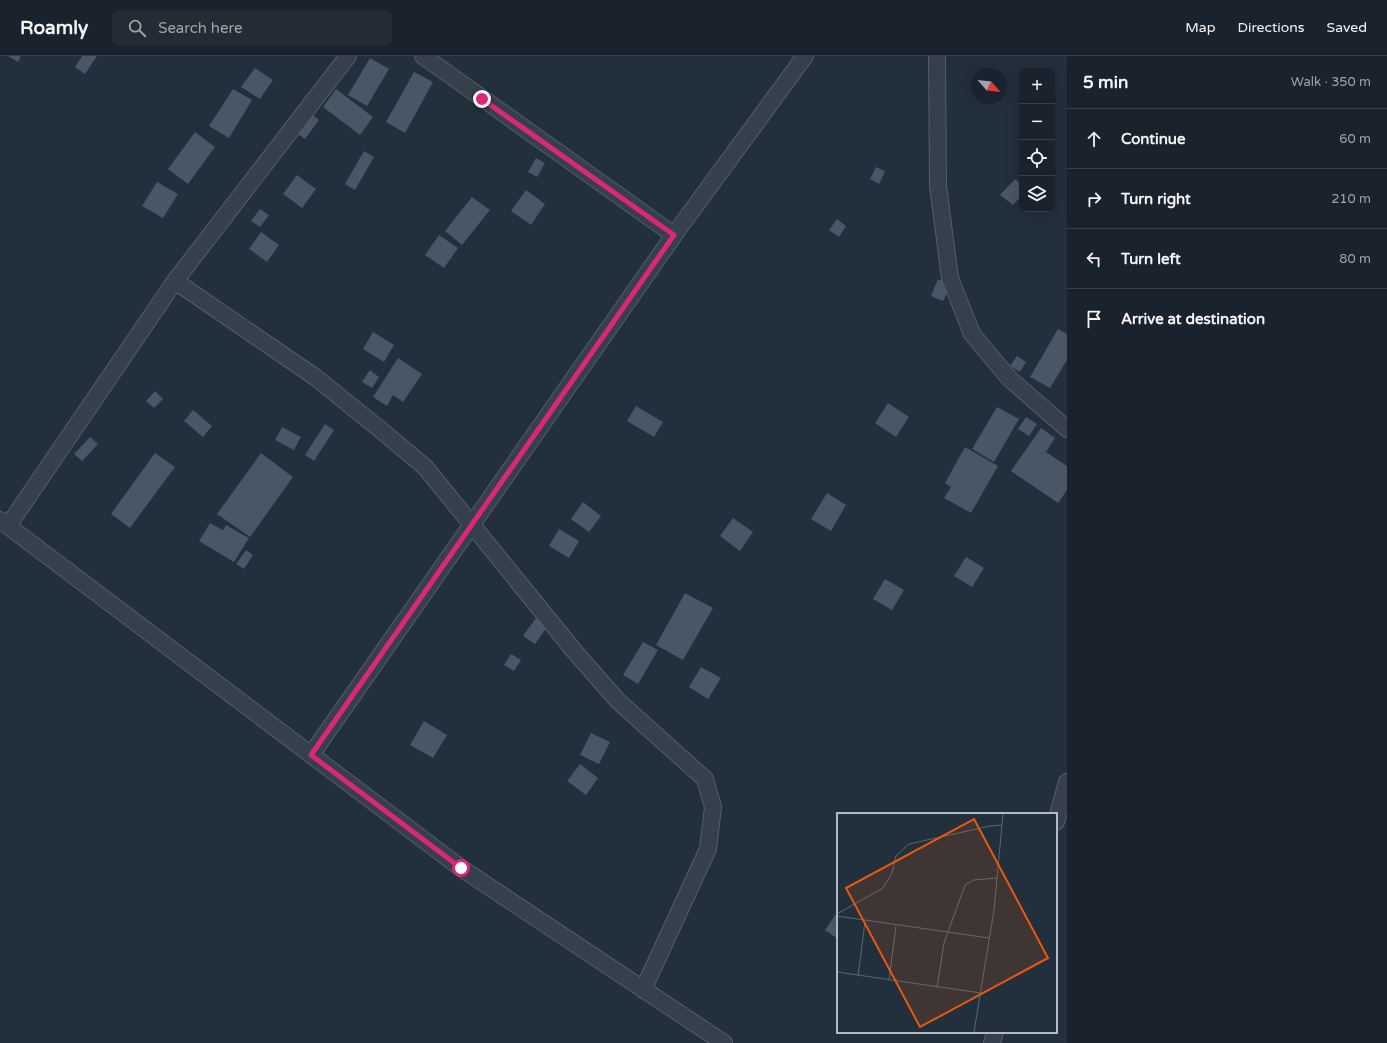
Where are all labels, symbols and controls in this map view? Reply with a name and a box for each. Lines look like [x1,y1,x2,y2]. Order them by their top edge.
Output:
search box [112,10,392,46]
text: Roamly [20,17,88,39]
icon: search [126,17,148,39]
text: Search here [158,19,243,37]
text: Map [1185,19,1216,36]
text: Directions [1238,19,1305,36]
text: Saved [1327,19,1367,36]
north arrow [971,68,1007,104]
map controls [1019,68,1055,212]
button: + [1019,68,1055,104]
text: 5 min [1083,72,1128,93]
text: Walk · 350 m [1291,74,1371,90]
route end [473,90,491,108]
button: − [1019,104,1055,140]
icon: ahead [1083,128,1105,150]
text: Continue [1121,130,1185,148]
text: 60 m [1339,131,1371,147]
button: locate [1019,140,1055,176]
button: layers [1019,176,1055,212]
icon: right [1083,188,1105,210]
text: Turn right [1121,190,1191,208]
text: 210 m [1331,191,1371,207]
icon: left [1083,248,1105,270]
text: Turn left [1121,250,1181,268]
text: 80 m [1339,251,1371,267]
icon: arrive [1083,308,1105,330]
text: Arrive at destination [1121,310,1265,328]
inset map [837,813,1057,1033]
route start [452,859,470,877]

